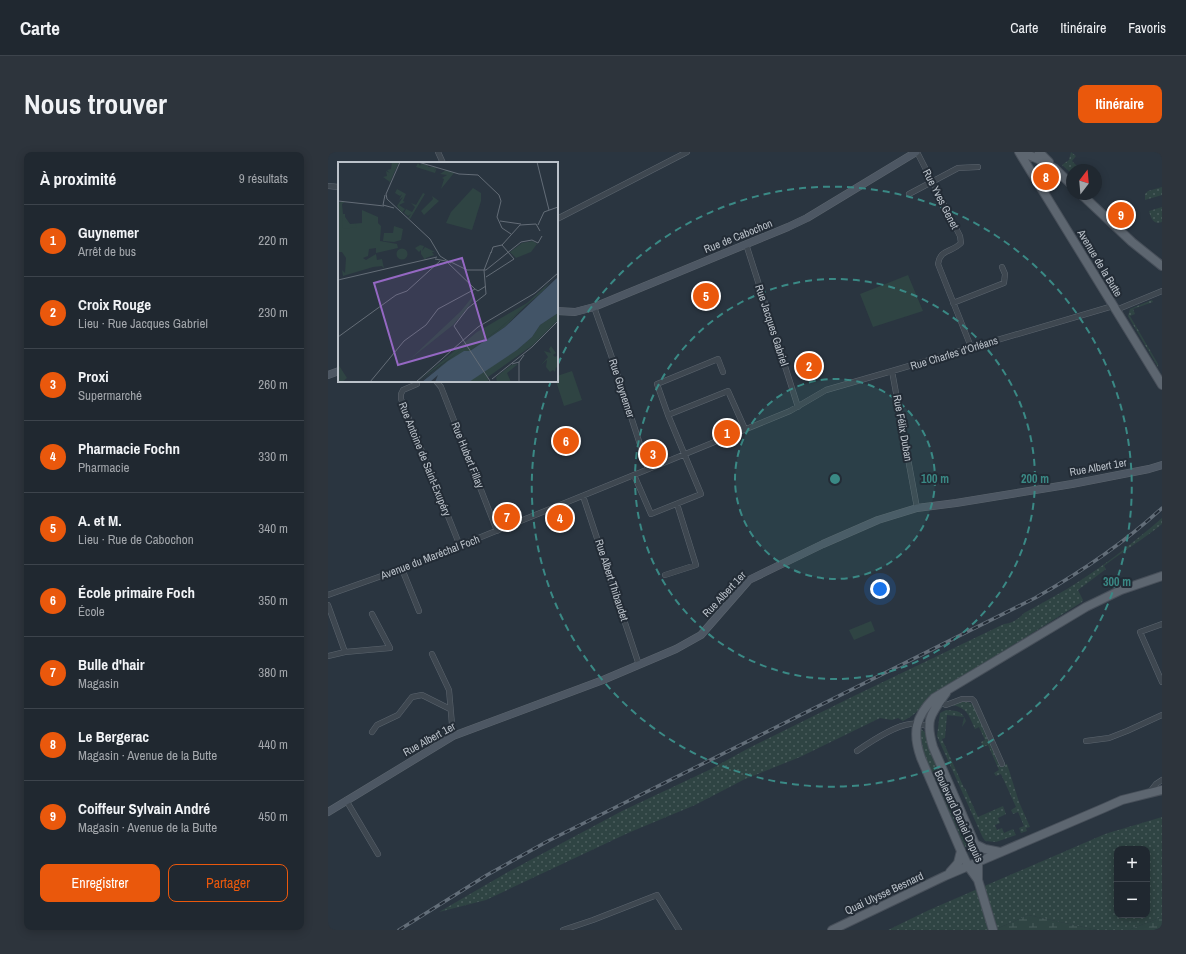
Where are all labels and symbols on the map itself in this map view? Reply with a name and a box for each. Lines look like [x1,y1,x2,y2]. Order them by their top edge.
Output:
inset map [338,162,558,382]
pin: 8 [1033,162,1059,192]
north arrow [1066,164,1102,200]
street label: Rue Yves Genet [920,167,962,232]
pin: 9 [1108,200,1134,230]
street label: Rue de Cabochon [702,216,774,256]
street label: Avenue de la Butte [1074,226,1126,299]
pin: 5 [693,281,719,311]
street label: Rue Jacques Gabriel [752,283,792,367]
street label: Rue Charles d'Orléans [908,333,1000,373]
pin: 2 [796,351,822,381]
street label: Rue Guynemer [606,357,638,419]
street label: Rue Félix Duban [890,394,916,462]
street label: Rue Antoine de Saint-Exupéry [396,400,454,519]
pin: 1 [714,418,740,448]
street label: Rue Hubert Fillay [448,420,488,491]
pin: 6 [553,426,579,456]
pin: 3 [640,439,666,469]
street label: Rue Albert 1er [1068,455,1128,479]
text: 100 m [921,471,949,487]
text: 200 m [1021,471,1049,487]
centre of rings [828,472,842,486]
pin: 7 [494,502,520,532]
pin: 4 [547,503,573,533]
street label: Avenue du Maréchal Foch [378,532,481,583]
street label: Rue Albert Thibaudet [592,537,632,623]
street label: Rue Albert 1er [699,568,749,620]
text: 300 m [1103,574,1131,590]
your location [870,579,890,599]
street label: Rue Albert 1er [400,719,458,759]
street label: Boulevard Daniel Dupuis [931,768,987,865]
street label: Quai Ulysse Besnard [842,869,926,917]

